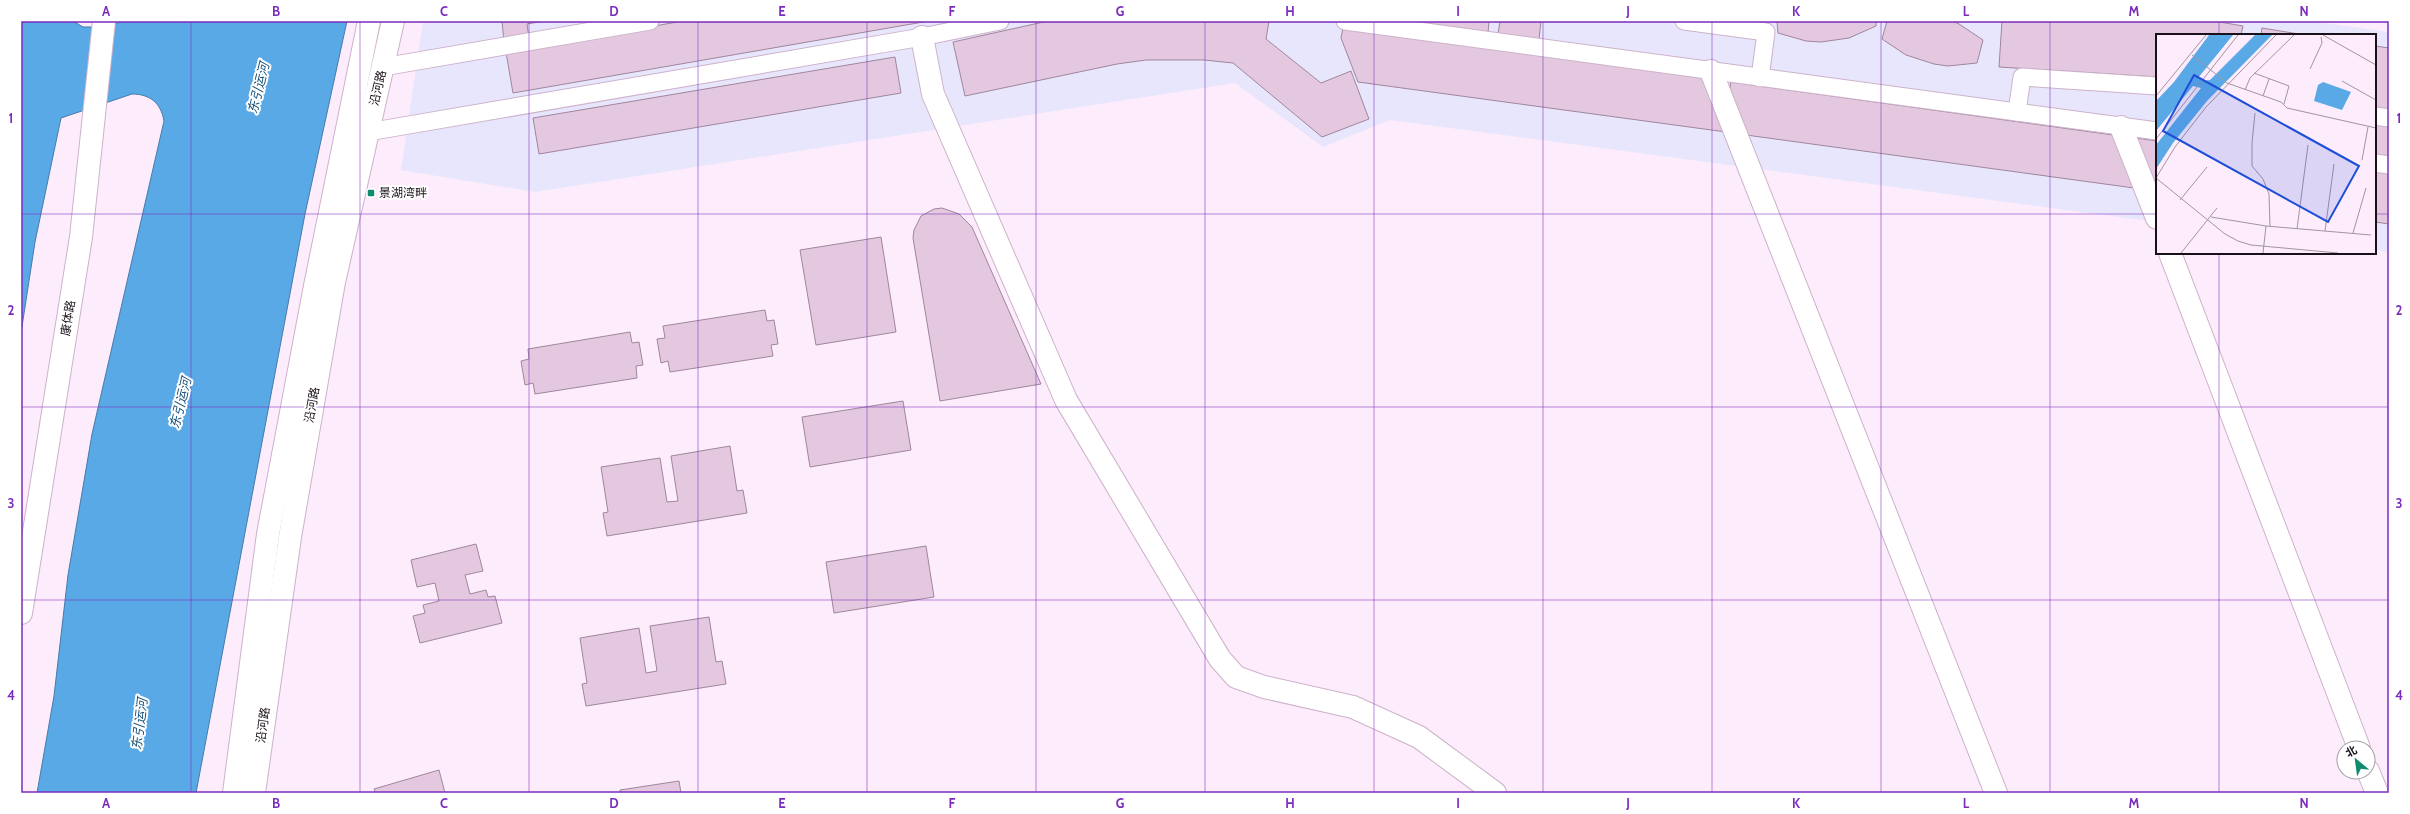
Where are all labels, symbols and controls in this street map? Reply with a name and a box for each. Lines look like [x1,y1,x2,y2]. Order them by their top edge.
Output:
text: A [102,3,111,19]
text: B [272,3,280,19]
text: C [440,3,448,19]
text: D [609,3,619,19]
text: E [778,3,786,19]
text: F [949,3,956,19]
text: G [1116,3,1125,19]
text: H [1285,3,1295,19]
text: I [1456,3,1460,19]
text: J [1625,3,1630,19]
text: K [1792,3,1801,19]
text: L [1963,3,1970,19]
text: M [2129,3,2140,19]
text: N [2299,3,2309,19]
inset map [2156,34,2376,254]
water label: 东引运河 [244,58,273,115]
street label: 沿河路 [366,69,389,107]
text: 1 [9,110,13,126]
text: 1 [2397,110,2401,126]
place label: 景湖湾畔 [379,185,427,200]
marker: 景湖湾畔 [366,188,376,198]
street label: 康体路 [57,299,78,337]
text: 2 [8,302,15,318]
text: 2 [2396,302,2403,318]
water label: 东引运河 [166,373,195,430]
street label: 沿河路 [301,386,322,424]
text: 3 [7,495,15,511]
text: 3 [2395,495,2403,511]
text: 4 [7,687,15,703]
text: 4 [2395,687,2403,703]
water label: 东引运河 [128,694,150,751]
street label: 沿河路 [253,706,272,744]
north arrow [2336,740,2376,780]
text: 北 [2343,742,2359,760]
text: A [102,795,111,811]
text: B [272,795,280,811]
text: C [440,795,448,811]
text: D [609,795,619,811]
text: E [778,795,786,811]
text: F [949,795,956,811]
text: G [1116,795,1125,811]
text: H [1285,795,1295,811]
text: I [1456,795,1460,811]
text: J [1625,795,1630,811]
text: K [1792,795,1801,811]
text: L [1963,795,1970,811]
text: M [2129,795,2140,811]
text: N [2299,795,2309,811]

